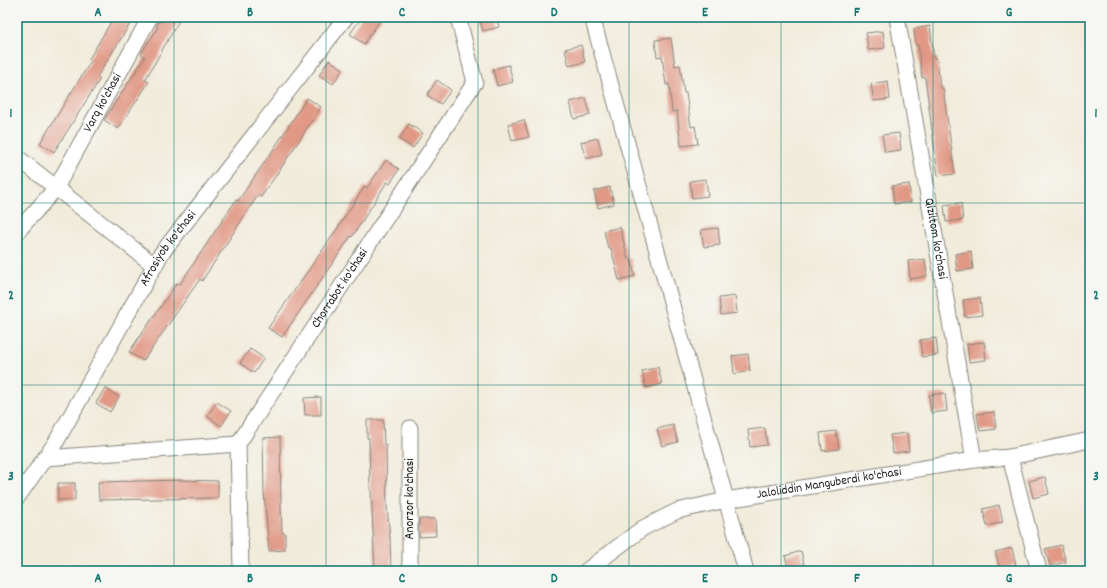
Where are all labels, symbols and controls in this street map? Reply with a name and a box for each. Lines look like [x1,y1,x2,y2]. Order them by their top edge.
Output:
text: A [94,4,102,23]
text: B [247,4,253,23]
text: C [399,4,406,23]
text: D [551,4,558,23]
text: E [702,4,709,23]
text: F [854,4,860,23]
text: G [1006,4,1013,23]
street label: Varq ko'chasi [79,69,127,136]
text: 1 [10,105,13,124]
text: 1 [1095,105,1098,124]
street label: Qiziltom ko'chasi [919,197,952,281]
street label: Afrosiyob ko'chasi [135,206,201,290]
street label: Chorrabot ko'chasi [307,244,373,332]
text: 2 [8,287,14,306]
text: 2 [1093,287,1099,306]
street label: Anorzor ko'chasi [401,458,420,540]
street label: Jaloliddin Manguberdi ko'chasi [755,462,903,504]
text: 3 [8,468,14,487]
text: 3 [1093,468,1099,487]
text: A [94,570,102,588]
text: B [247,570,253,588]
text: C [399,570,406,588]
text: D [551,570,558,588]
text: E [702,570,709,588]
text: F [854,570,860,588]
text: G [1006,570,1013,588]

